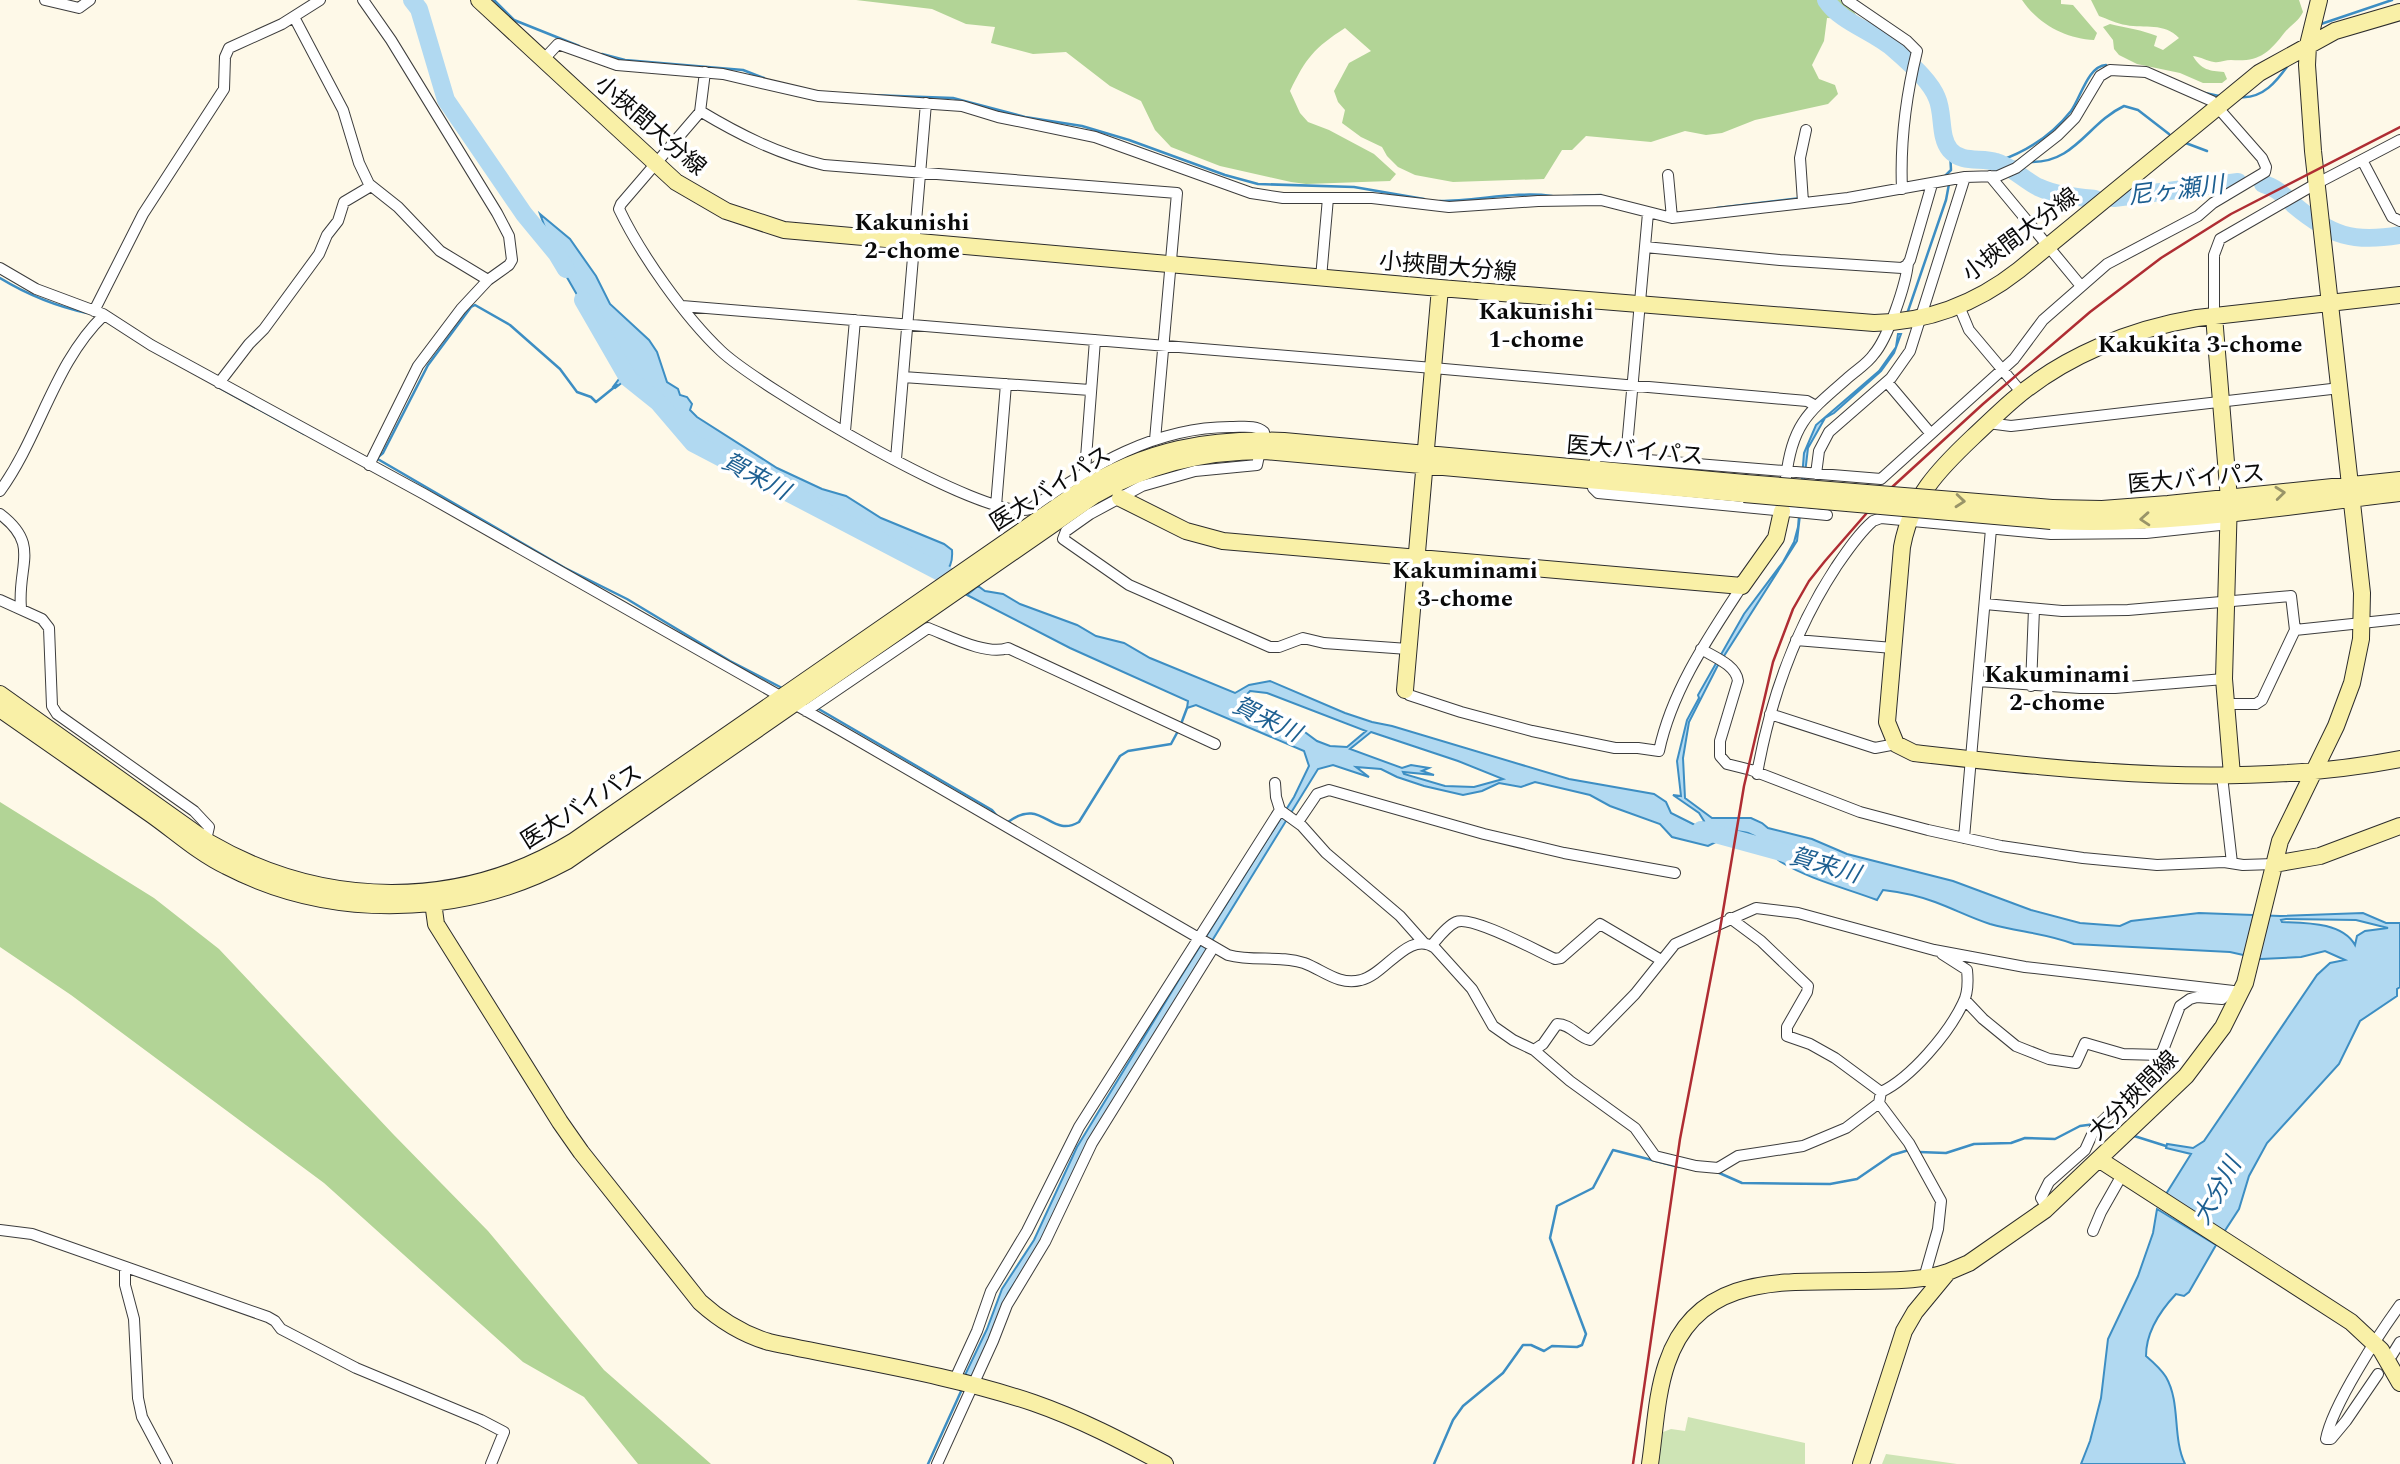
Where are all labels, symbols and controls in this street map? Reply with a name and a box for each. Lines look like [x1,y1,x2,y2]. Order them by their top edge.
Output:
street label: 小挾間大分線 [586,68,714,185]
water label: 尼ヶ瀬川 [2126,167,2229,215]
street label: 小挾間大分線 [1955,180,2087,291]
district label: Kakunishi 2-chome [854,205,970,269]
street label: 小挾間大分線 [1378,244,1518,291]
district label: Kakunishi 1-chome [1478,294,1594,358]
district label: Kakukita 3-chome [2098,327,2302,363]
street label: 医大バイパス [1565,428,1705,475]
street label: 医大バイパス [983,438,1118,541]
water label: 賀来川 [715,444,798,511]
street label: 医大バイパス [2126,456,2266,503]
one-way arrow [2275,486,2286,501]
one-way arrow [1955,493,1966,508]
one-way arrow [2139,511,2150,526]
district label: Kakuminami 3-chome [1392,553,1538,617]
district label: Kakuminami 2-chome [1984,657,2130,721]
water label: 賀来川 [1226,688,1310,753]
street label: 医大バイパス [514,756,649,859]
water label: 賀来川 [1785,839,1867,894]
street label: 大分挾間線 [2081,1043,2187,1149]
water label: 大分川 [2185,1149,2253,1232]

